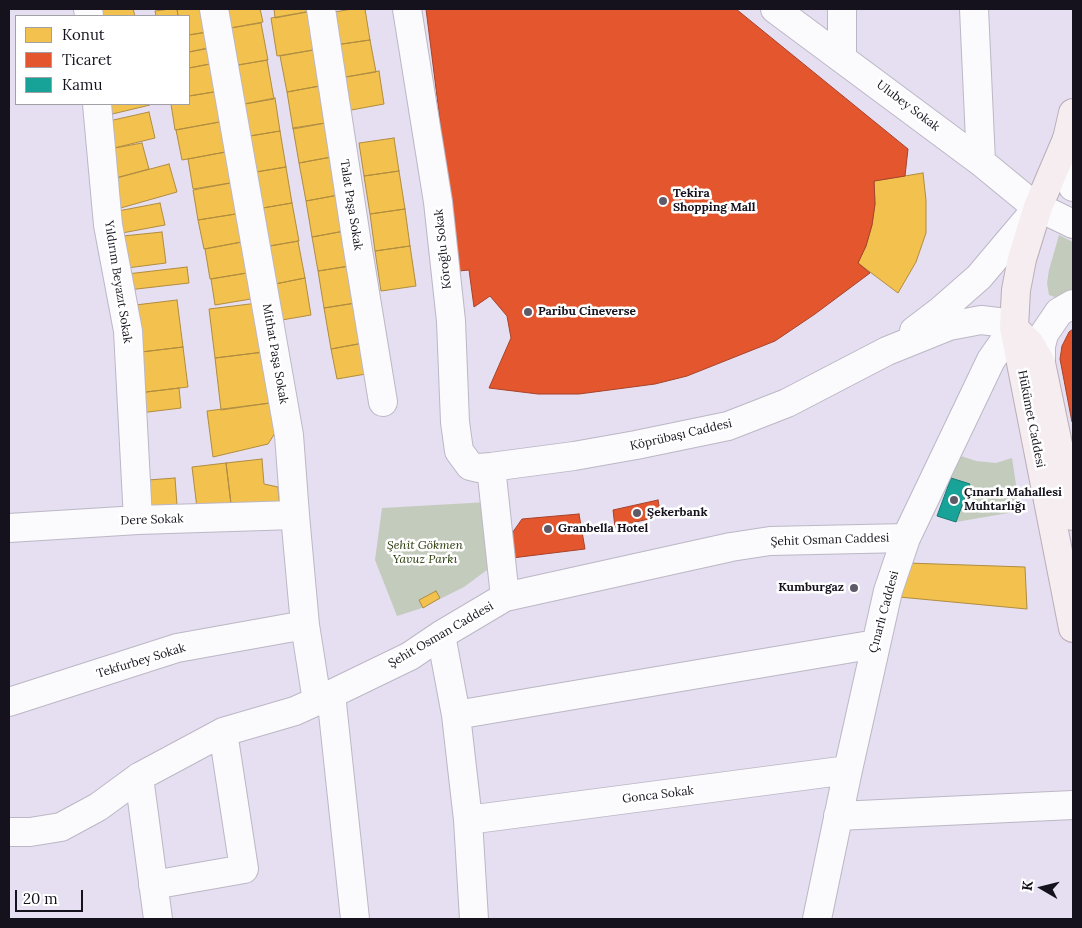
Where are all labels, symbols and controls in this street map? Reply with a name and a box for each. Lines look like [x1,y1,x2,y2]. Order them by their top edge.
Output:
legend [15,15,190,105]
text: Konut [62,25,105,44]
text: Ticaret [62,50,112,69]
text: Kamu [62,75,102,94]
street label: Ulubey Sokak [874,78,942,134]
street label: Talat Paşa Sokak [337,158,365,252]
place label: Tekira Shopping Mall [673,187,756,215]
marker: Tekira Shopping Mall [657,195,669,207]
street label: Köroğlu Sokak [432,208,454,290]
street label: Yıldırım Beyazıt Sokak [101,220,135,344]
street label: Mithat Paşa Sokak [259,303,291,405]
place label: Paribu Cineverse [538,305,636,319]
marker: Paribu Cineverse [522,306,534,318]
street label: Hükümet Caddesi [1014,369,1048,469]
street label: Köprübaşı Caddesi [629,416,733,454]
place label: Çınarlı Mahallesi Muhtarlığı [964,486,1062,514]
marker: Çınarlı Mahallesi Muhtarlığı [948,494,960,506]
place label: Şekerbank [647,506,708,520]
marker: Şekerbank [631,507,643,519]
street label: Dere Sokak [120,512,184,528]
place label: Granbella Hotel [558,522,648,536]
marker: Granbella Hotel [542,523,554,535]
street label: Şehit Osman Caddesi [770,531,890,549]
park label: Şehit Gökmen Yavuz Parkı [387,539,463,567]
street label: Çınarlı Caddesi [866,569,902,655]
place label: Kumburgaz [778,581,844,595]
marker: Kumburgaz [848,582,860,594]
street label: Şehit Osman Caddesi [386,599,496,671]
street label: Tekfurbey Sokak [95,641,187,681]
street label: Gonca Sokak [621,783,695,807]
north arrow [1017,863,1067,913]
scale bar [18,880,85,912]
text: K [1018,880,1037,892]
text: 20 m [23,889,58,908]

